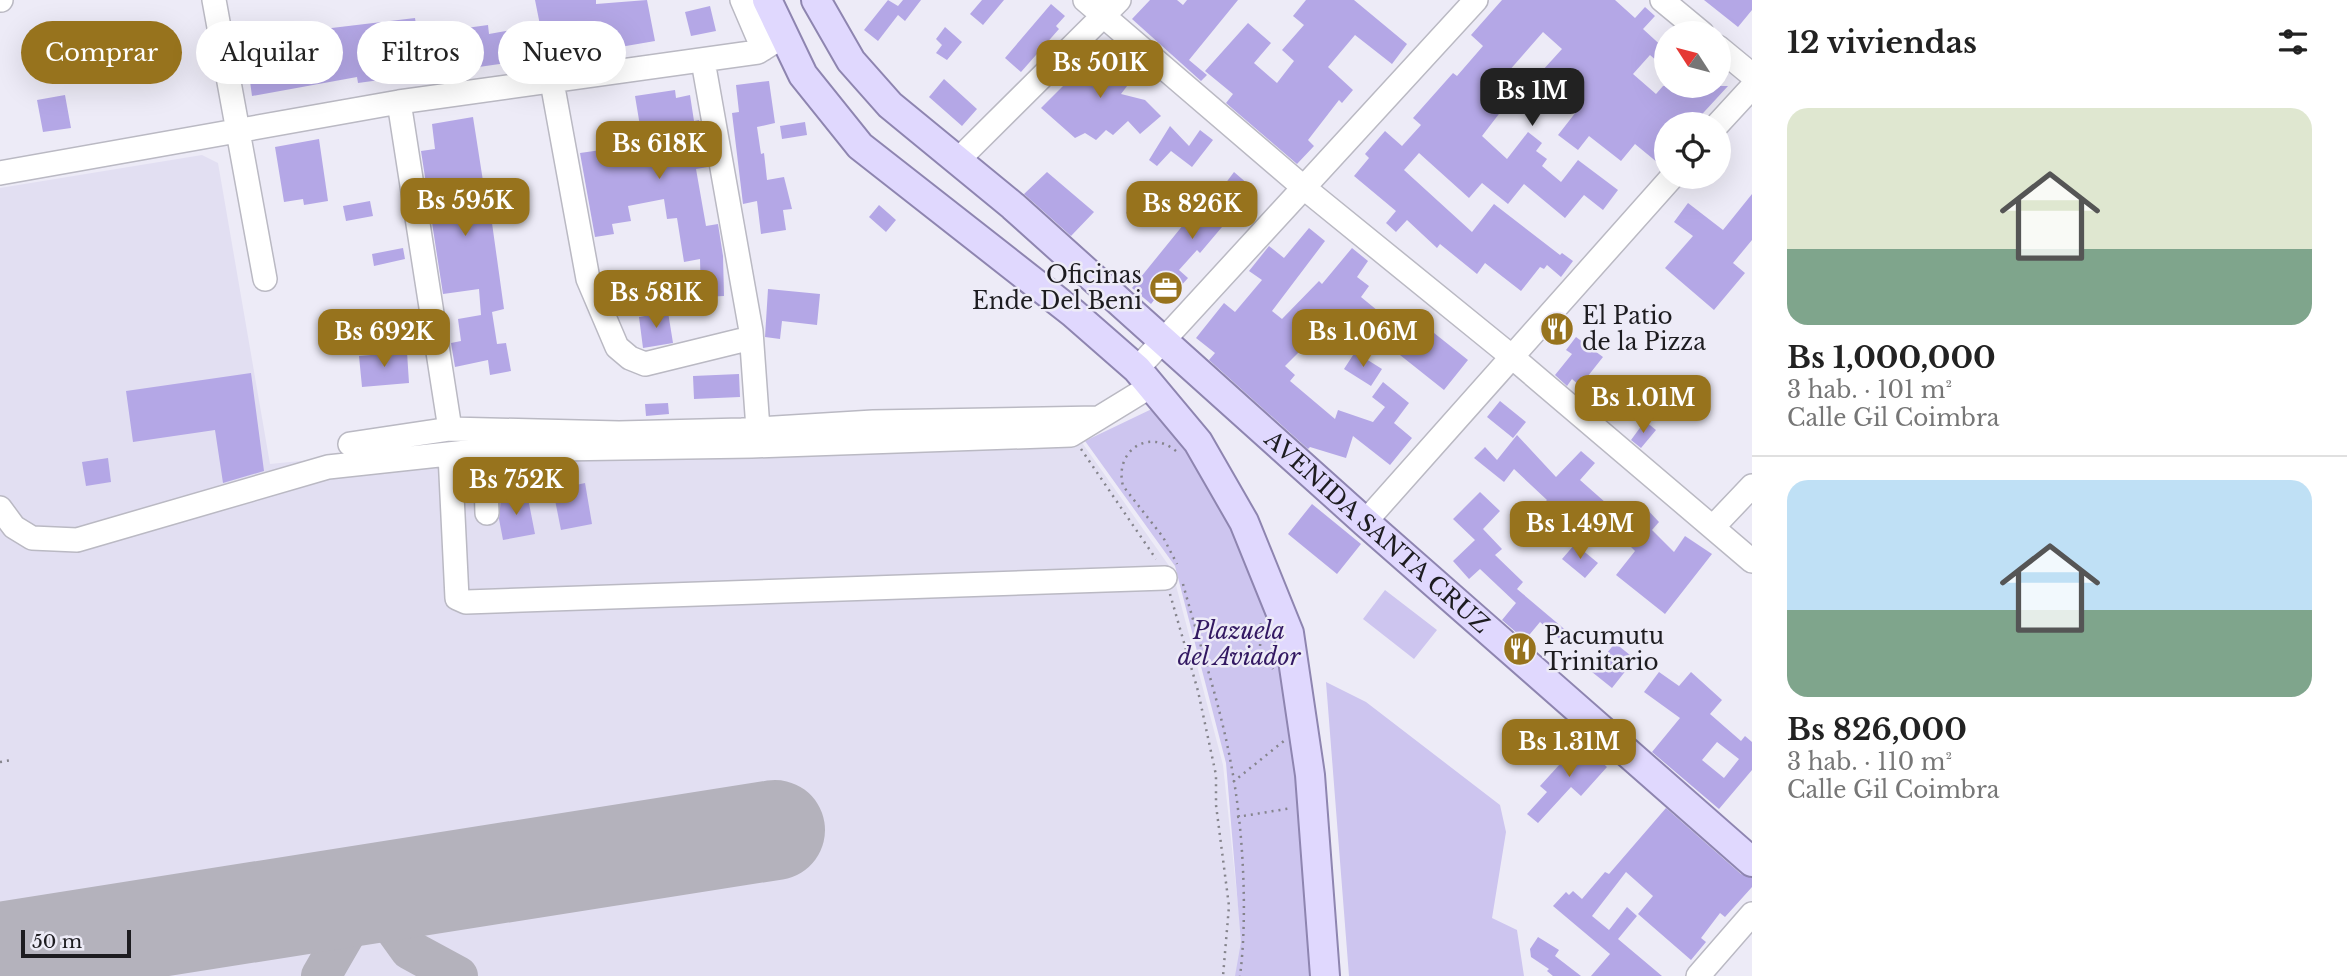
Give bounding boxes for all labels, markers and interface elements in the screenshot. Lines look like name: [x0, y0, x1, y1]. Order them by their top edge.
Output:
chip: Comprar: [21, 21, 182, 84]
chip: Alquilar: [196, 21, 343, 84]
chip: Filtros: [357, 21, 484, 84]
chip: Nuevo: [498, 21, 626, 84]
north arrow: [1654, 21, 1731, 98]
map controls: [1654, 21, 1731, 189]
icon: filters: [2274, 23, 2312, 61]
text: 12 viviendas: [1787, 24, 1977, 61]
pin: Bs 501K: [1035, 41, 1165, 100]
text: Bs 501K: [1052, 49, 1148, 77]
pin: Bs 1M: [1483, 68, 1581, 128]
text: Bs 1M: [1496, 77, 1568, 105]
button: locate: [1654, 112, 1731, 189]
pin: Bs 618K: [594, 122, 724, 181]
text: Bs 618K: [612, 130, 706, 158]
icon: home: [1987, 153, 2113, 279]
pin: Bs 595K: [400, 178, 530, 238]
pin: Bs 826K: [1127, 182, 1257, 241]
text: Bs 595K: [417, 187, 513, 215]
text: Bs 826K: [1142, 190, 1242, 218]
place label: Oficinas Ende Del Beni: [972, 261, 1142, 315]
office icon: Oficinas Ende Del Beni: [1147, 269, 1185, 307]
pin: Bs 581K: [591, 270, 721, 330]
text: Bs 581K: [610, 279, 702, 307]
place label: El Patio de la Pizza: [1582, 302, 1706, 356]
pin: Bs 692K: [319, 310, 449, 369]
pin: Bs 1.06M: [1291, 310, 1435, 369]
restaurant icon: El Patio de la Pizza: [1538, 310, 1576, 348]
text: Bs 692K: [334, 318, 434, 346]
text: Bs 1.06M: [1308, 318, 1418, 346]
text: Bs 1,000,000: [1787, 339, 1996, 376]
pin: Bs 1.01M: [1571, 376, 1715, 435]
text: 3 hab. · 101 m²: [1787, 376, 1952, 404]
text: Bs 1.01M: [1591, 384, 1695, 412]
text: Calle Gil Coimbra: [1787, 404, 2000, 432]
street label: AVENIDA SANTA CRUZ: [1258, 424, 1495, 639]
pin: Bs 752K: [451, 458, 581, 517]
text: Bs 752K: [469, 466, 563, 494]
pin: Bs 1.49M: [1508, 502, 1652, 561]
text: Bs 1.49M: [1526, 510, 1634, 538]
icon: home: [1987, 525, 2113, 651]
park label: Plazuela del Aviador: [1178, 617, 1302, 671]
place label: Pacumutu Trinitario: [1544, 622, 1664, 676]
restaurant icon: Pacumutu Trinitario: [1501, 630, 1539, 668]
text: Bs 826,000: [1787, 711, 1967, 748]
pin: Bs 1.31M: [1497, 720, 1641, 779]
text: Bs 1.31M: [1518, 728, 1620, 756]
text: 3 hab. · 110 m²: [1787, 748, 1952, 776]
text: Calle Gil Coimbra: [1787, 776, 2000, 804]
scale bar: [21, 927, 131, 959]
text: 50 m: [32, 930, 82, 953]

